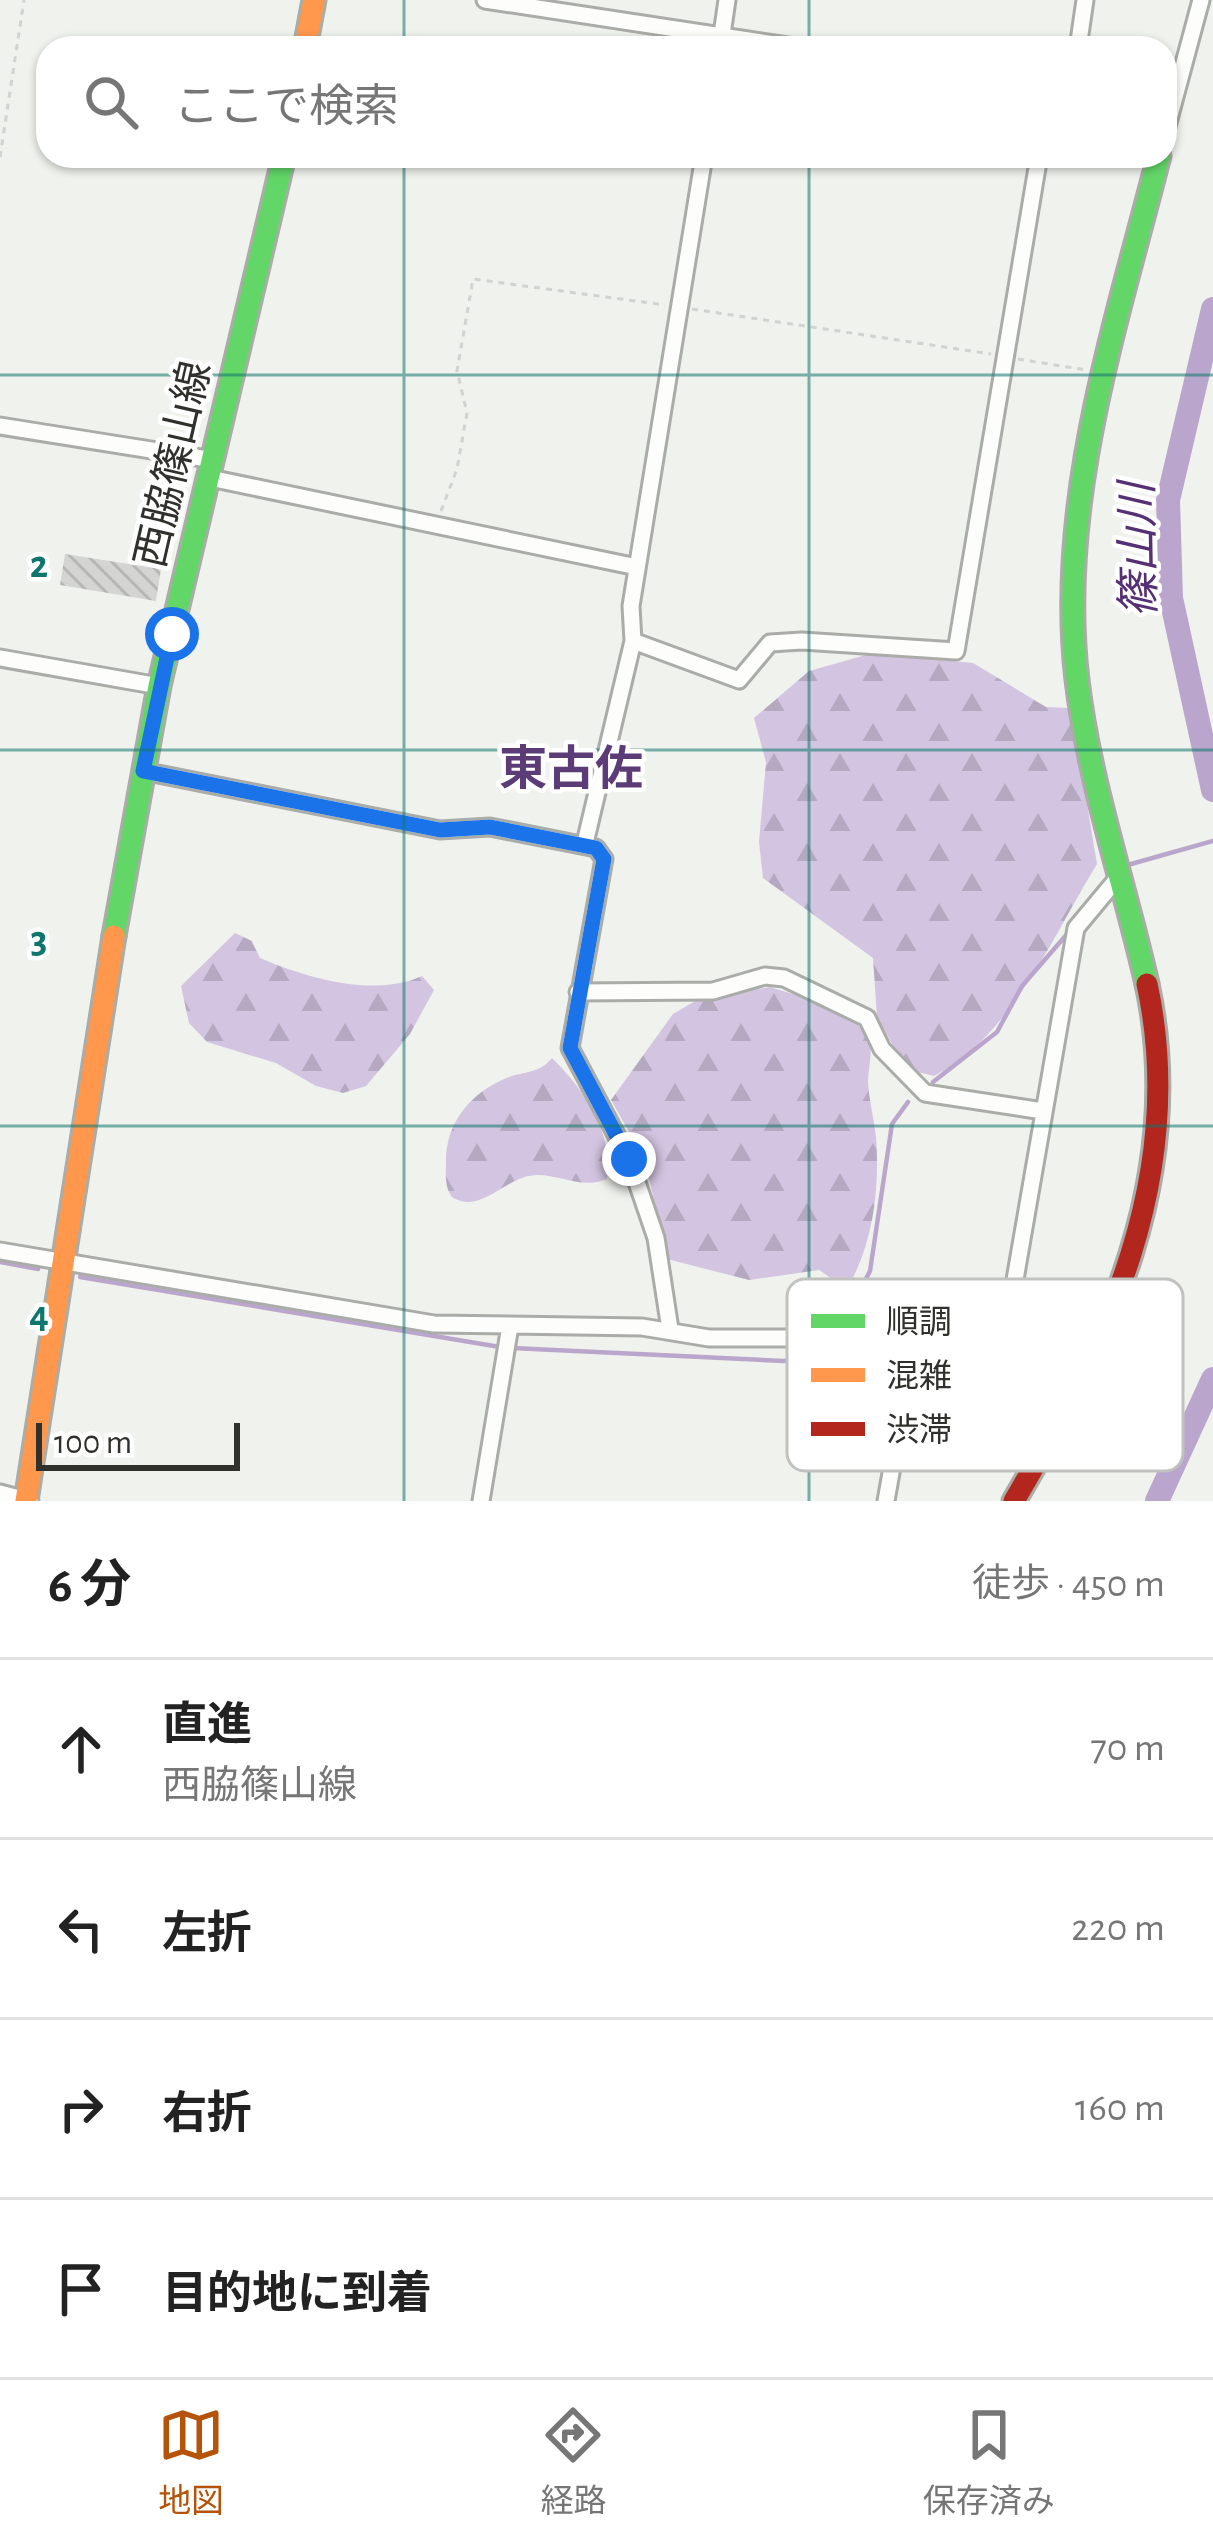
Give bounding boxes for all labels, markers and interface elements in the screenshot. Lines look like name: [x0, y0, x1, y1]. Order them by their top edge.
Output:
search box: [36, 36, 1177, 168]
icon: search: [78, 69, 144, 135]
text: ここで検索: [174, 85, 399, 130]
street label: 西脇篠山線: [128, 357, 218, 571]
water label: 篠山川: [1114, 478, 1163, 618]
text: 2: [30, 546, 48, 585]
route start: [145, 607, 199, 661]
district label: 東古佐: [499, 744, 643, 795]
text: 3: [31, 921, 47, 960]
route end: [602, 1132, 656, 1186]
legend: [787, 1279, 1183, 1471]
text: 4: [29, 1296, 49, 1335]
text: 順調: [886, 1306, 952, 1340]
text: 混雑: [886, 1359, 952, 1394]
text: 渋滞: [886, 1413, 952, 1448]
scale bar: [36, 1417, 240, 1470]
text: 100 m: [54, 1427, 132, 1460]
text: 6 分: [48, 1560, 131, 1611]
text: 徒歩 · 450 m: [972, 1565, 1165, 1604]
text: 直進: [162, 1703, 252, 1748]
icon: ahead: [48, 1716, 114, 1782]
text: 70 m: [1091, 1729, 1165, 1768]
text: 西脇篠山線: [162, 1767, 357, 1806]
icon: left: [48, 1896, 114, 1962]
text: 220 m: [1071, 1909, 1165, 1948]
text: 左折: [162, 1912, 252, 1957]
icon: right: [48, 2076, 114, 2142]
text: 160 m: [1075, 2089, 1165, 2128]
text: 右折: [162, 2092, 252, 2137]
icon: arrive: [48, 2256, 114, 2322]
text: 目的地に到着: [162, 2272, 432, 2317]
tab: 地図: [158, 2402, 224, 2523]
tab: 経路: [540, 2402, 606, 2523]
tab: 保存済み: [923, 2402, 1055, 2523]

